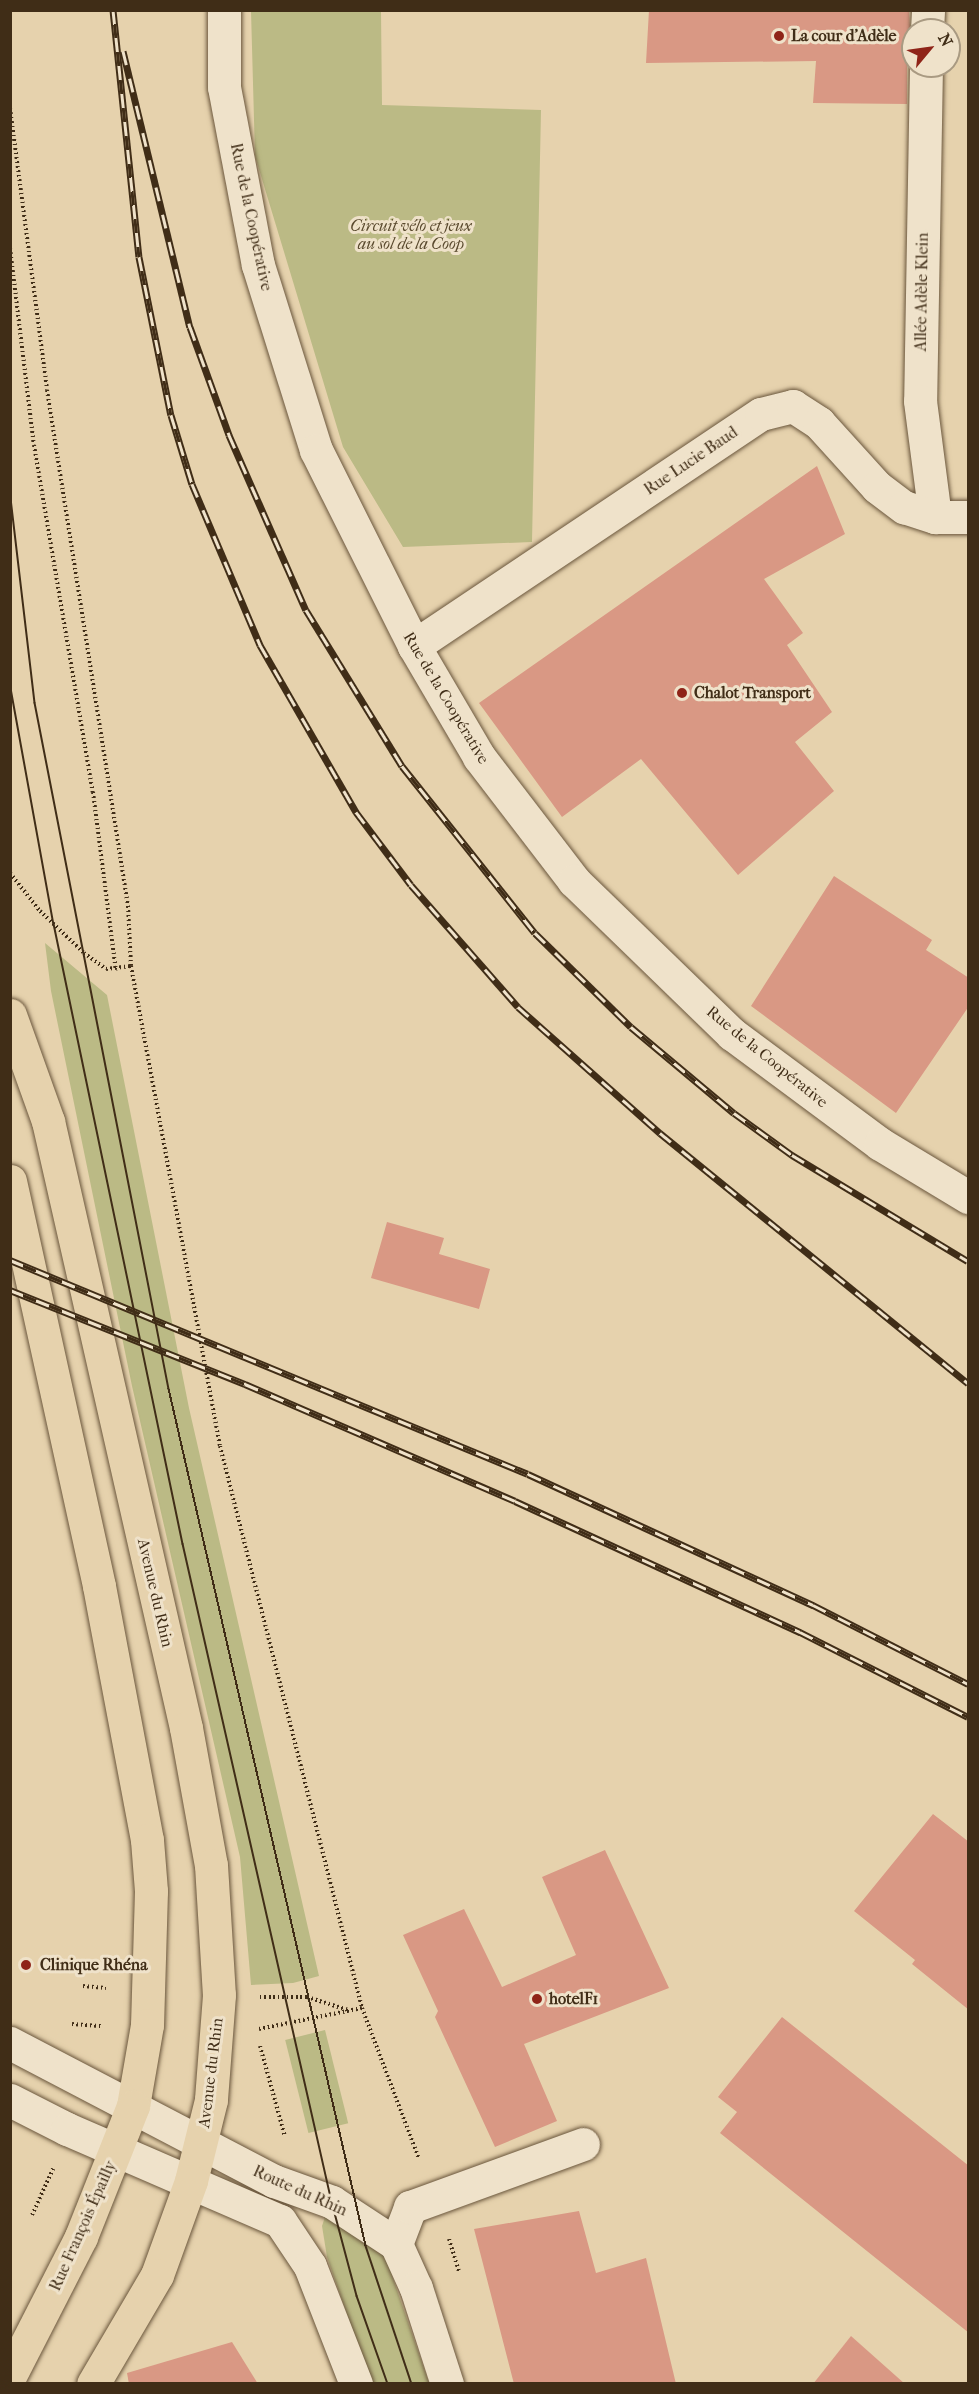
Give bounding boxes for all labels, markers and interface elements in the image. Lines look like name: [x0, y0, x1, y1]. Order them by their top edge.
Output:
north arrow: [901, 18, 961, 78]
place label: La cour d'Adèle: [791, 26, 896, 46]
marker: La cour d'Adèle: [772, 29, 786, 43]
text: N: [934, 30, 957, 50]
street label: Rue de la Coopérative: [226, 141, 276, 293]
park label: Circuit vélo et jeux au sol de la Coop: [350, 216, 472, 254]
street label: Allée Adèle Klein: [911, 232, 933, 352]
street label: Rue Lucie Baud: [641, 423, 741, 499]
street label: Rue de la Coopérative: [399, 629, 493, 767]
place label: Chalot Transport: [694, 683, 811, 703]
marker: Chalot Transport: [675, 686, 689, 700]
street label: Rue de la Coopérative: [702, 1002, 832, 1112]
street label: Avenue du Rhin: [133, 1537, 177, 1649]
place label: Clinique Rhéna: [40, 1955, 148, 1975]
marker: Clinique Rhéna: [17, 1956, 35, 1974]
place label: hotelF1: [549, 1989, 598, 2009]
marker: hotelF1: [530, 1992, 544, 2006]
street label: Avenue du Rhin: [195, 2017, 227, 2129]
street label: Rue François Épailly: [46, 2158, 120, 2294]
street label: Route du Rhin: [250, 2162, 350, 2220]

